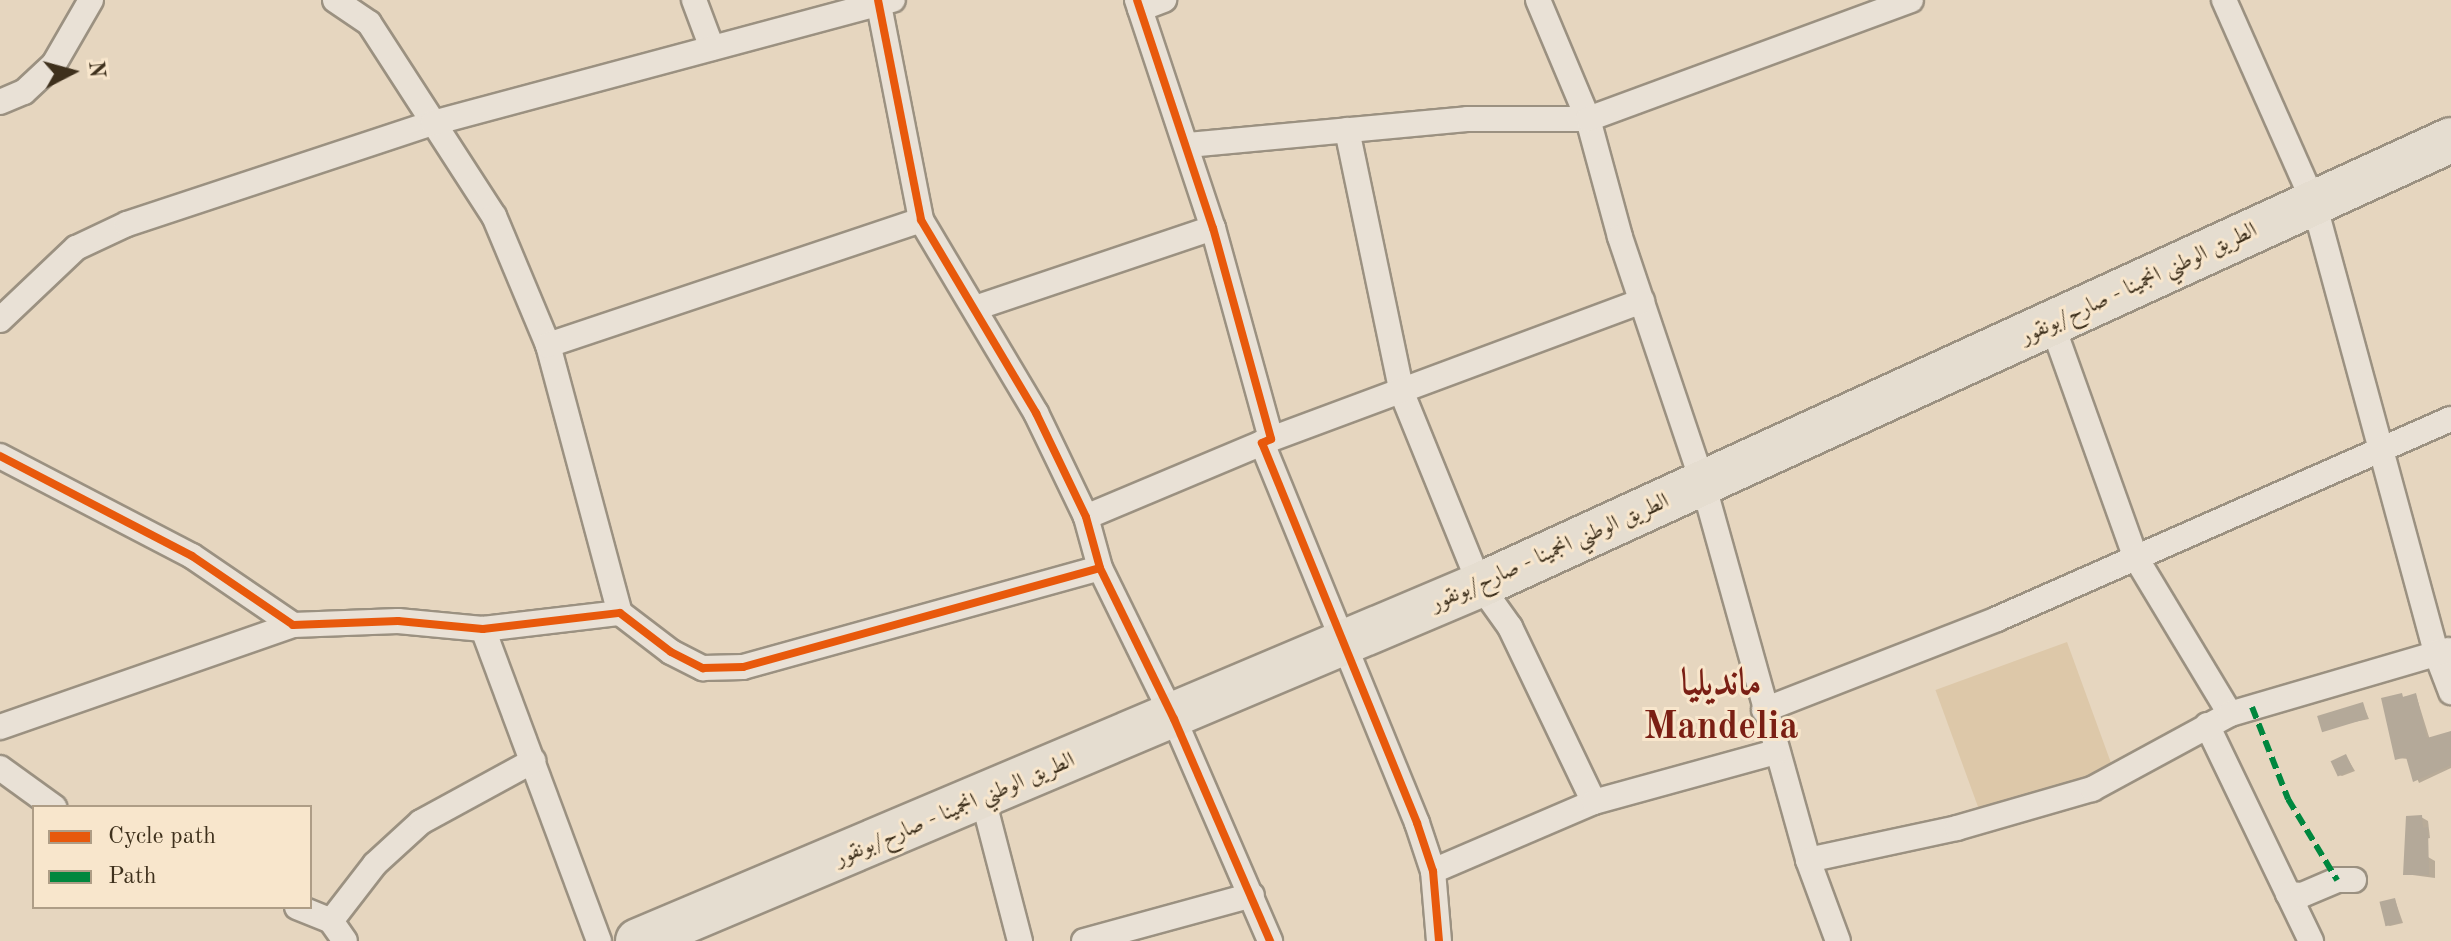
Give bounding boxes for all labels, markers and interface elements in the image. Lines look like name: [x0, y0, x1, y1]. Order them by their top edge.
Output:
north arrow: [32, 32, 112, 112]
text: N: [84, 60, 108, 79]
street label: الطريق الوطني انجمينا - صارح/بونقور: [2017, 218, 2261, 350]
street label: الطريق الوطني انجمينا - صارح/بونقور: [1427, 488, 1673, 618]
district label: مانديليا Mandelia: [1644, 662, 1798, 752]
street label: الطريق الوطني انجمينا - صارح/بونقور: [831, 747, 1079, 873]
legend: [32, 805, 312, 909]
text: Cycle path: [108, 825, 216, 849]
text: Path: [108, 865, 157, 889]

